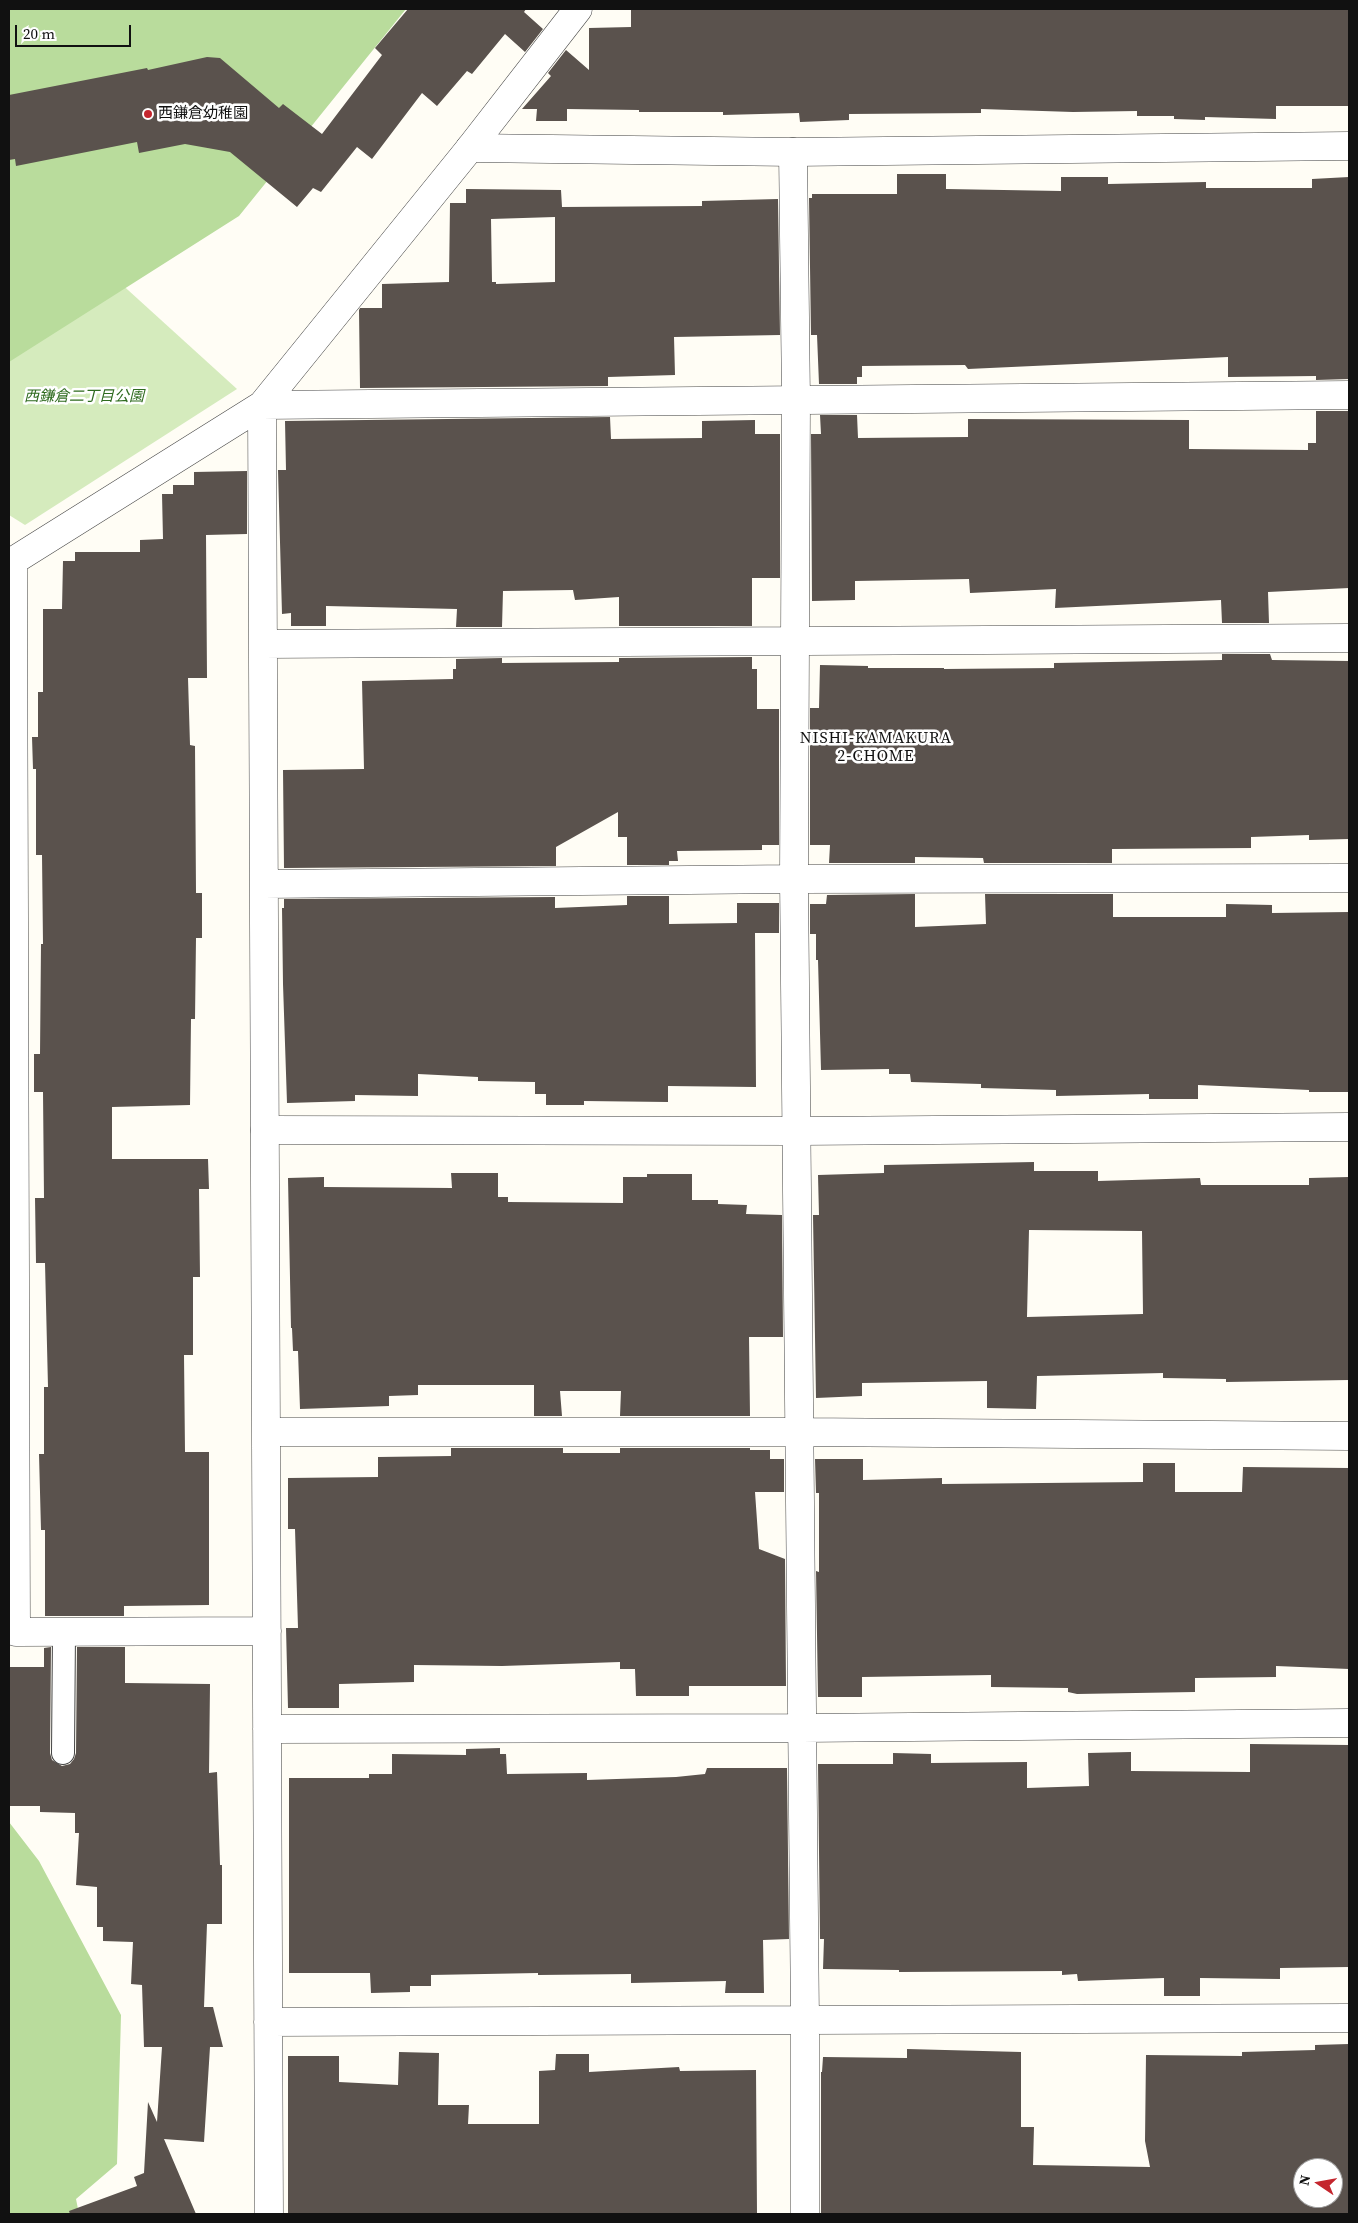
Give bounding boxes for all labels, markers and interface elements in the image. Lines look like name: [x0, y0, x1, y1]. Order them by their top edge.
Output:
scale bar: [18, 15, 134, 47]
text: 20 m: [23, 23, 55, 44]
place label: 西鎌倉幼稚園: [158, 105, 248, 123]
marker: 西鎌倉幼稚園: [142, 108, 154, 120]
park label: 西鎌倉二丁目公園: [24, 388, 144, 406]
district label: NISHI-KAMAKURA 2-CHOME: [798, 729, 954, 767]
north arrow: [1293, 2158, 1343, 2208]
text: N: [1293, 2173, 1315, 2187]

